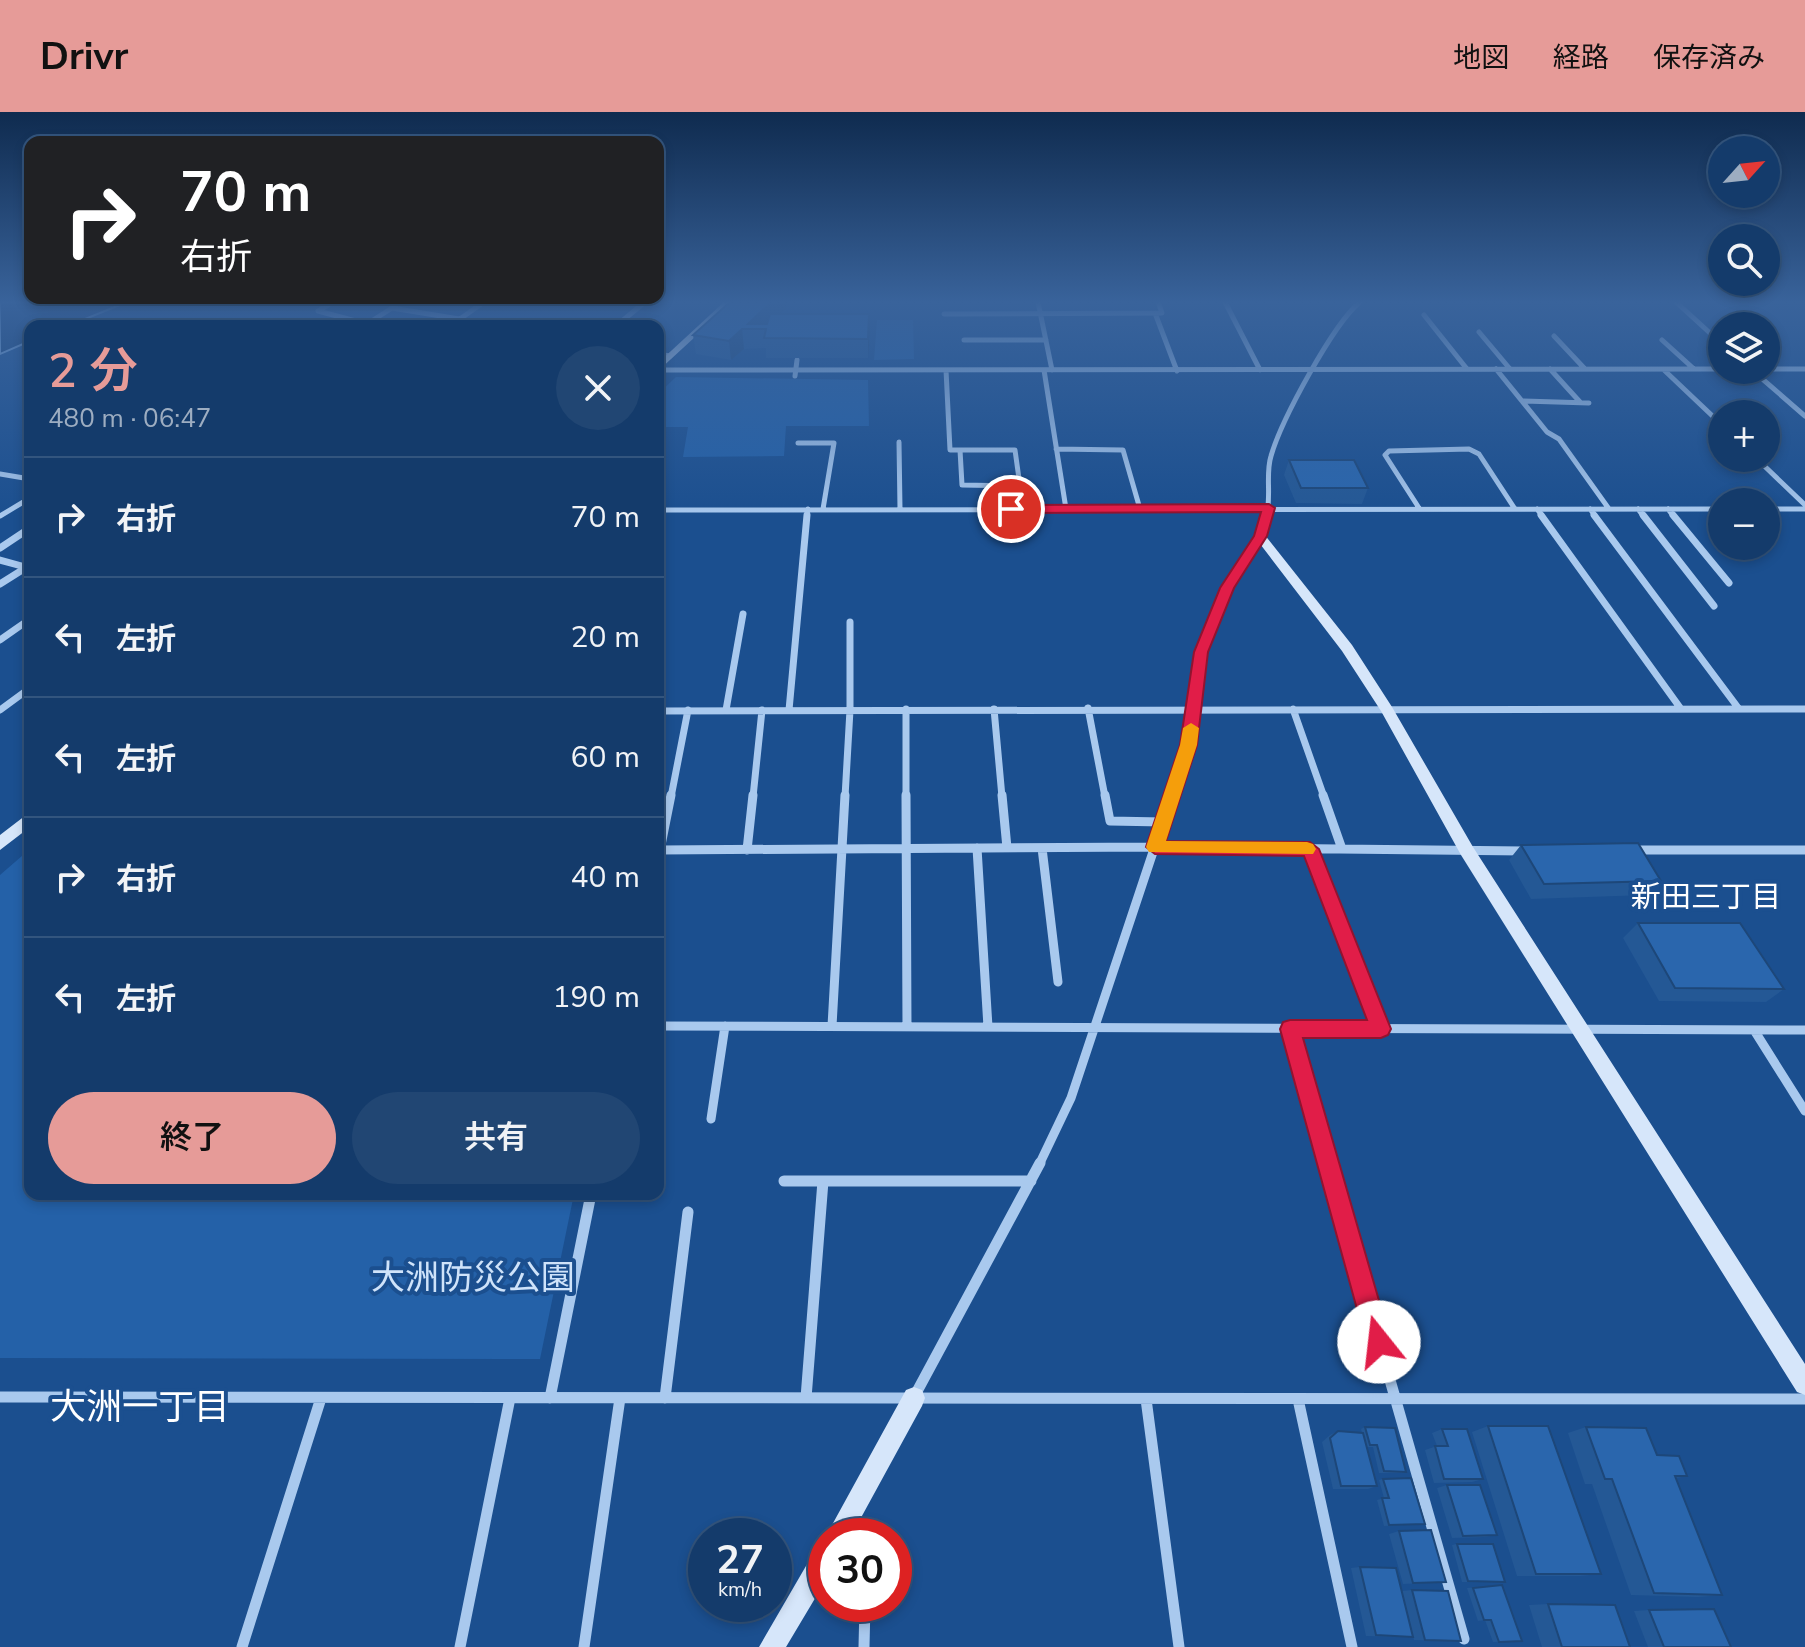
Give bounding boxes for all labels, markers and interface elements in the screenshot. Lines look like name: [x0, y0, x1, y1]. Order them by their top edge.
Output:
text: Drivr: [40, 31, 128, 82]
text: 地図: [1453, 39, 1509, 77]
text: 経路: [1553, 39, 1609, 77]
text: 保存済み: [1653, 39, 1765, 77]
north arrow: [1708, 136, 1780, 208]
map controls: [1708, 136, 1780, 560]
text: 70 m: [180, 154, 311, 231]
icon: right: [48, 168, 152, 272]
button: search: [1708, 224, 1780, 296]
text: 右折: [180, 233, 252, 282]
button: layers: [1708, 312, 1780, 384]
text: 2 分: [48, 338, 137, 404]
button: close: [556, 346, 640, 430]
button: +: [1708, 400, 1780, 472]
text: 480 m · 06:47: [48, 401, 211, 436]
pin: [977, 475, 1045, 543]
icon: arrive: [989, 487, 1033, 531]
button: −: [1708, 488, 1780, 560]
icon: right: [48, 495, 92, 539]
text: 70 m: [571, 497, 640, 538]
text: 右折: [116, 499, 176, 540]
icon: left: [48, 615, 92, 659]
text: 20 m: [571, 617, 640, 658]
text: 左折: [116, 619, 176, 660]
icon: left: [48, 735, 92, 779]
text: 60 m: [571, 737, 640, 778]
text: 左折: [116, 739, 176, 780]
icon: right: [48, 855, 92, 899]
text: 40 m: [571, 857, 640, 898]
text: 右折: [116, 859, 176, 900]
district label: 新田三丁目: [1631, 877, 1781, 918]
icon: left: [48, 975, 92, 1019]
text: 190 m: [553, 977, 640, 1018]
text: 左折: [116, 979, 176, 1020]
button: 終了: [48, 1092, 336, 1184]
button: 共有: [352, 1092, 640, 1184]
park label: 大洲防災公園: [371, 1255, 575, 1301]
position arrow: [1337, 1300, 1421, 1384]
district label: 大洲一丁目: [50, 1383, 230, 1432]
speed limit sign: 30: [808, 1518, 912, 1622]
text: 27: [716, 1533, 764, 1587]
text: km/h: [718, 1576, 762, 1603]

